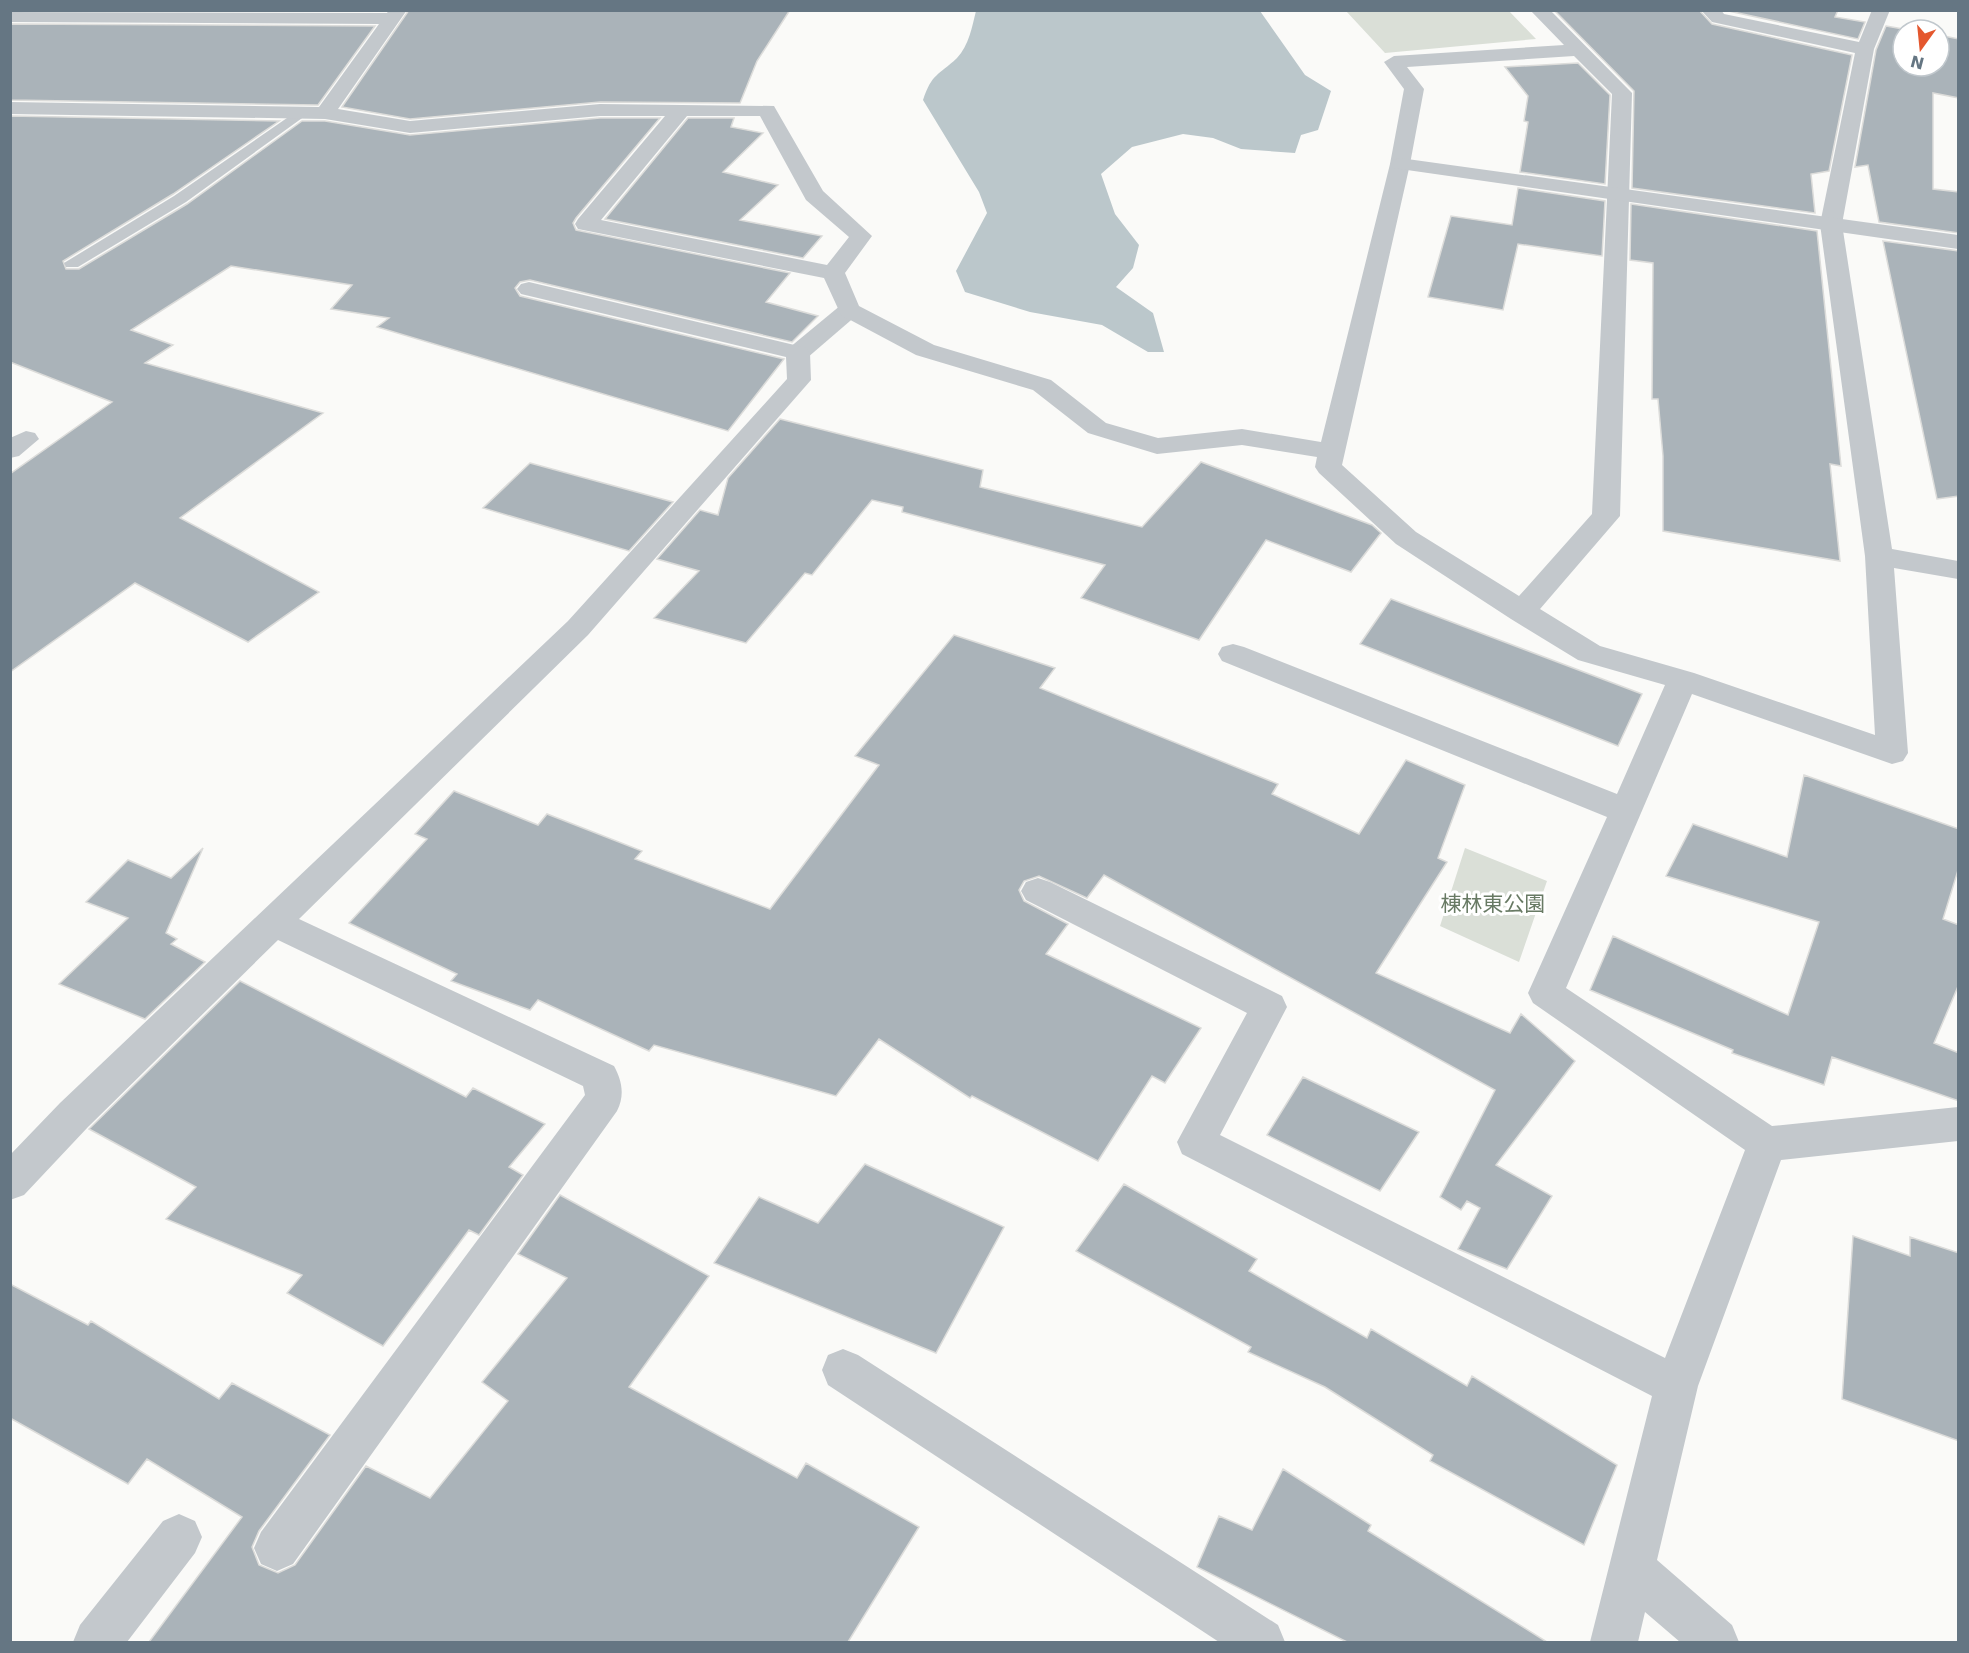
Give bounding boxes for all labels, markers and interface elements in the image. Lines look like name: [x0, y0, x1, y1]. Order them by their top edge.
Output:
north arrow: [1891, 18, 1951, 78]
text: N: [1908, 51, 1926, 73]
park label: 棟林東公園: [1441, 892, 1546, 916]

